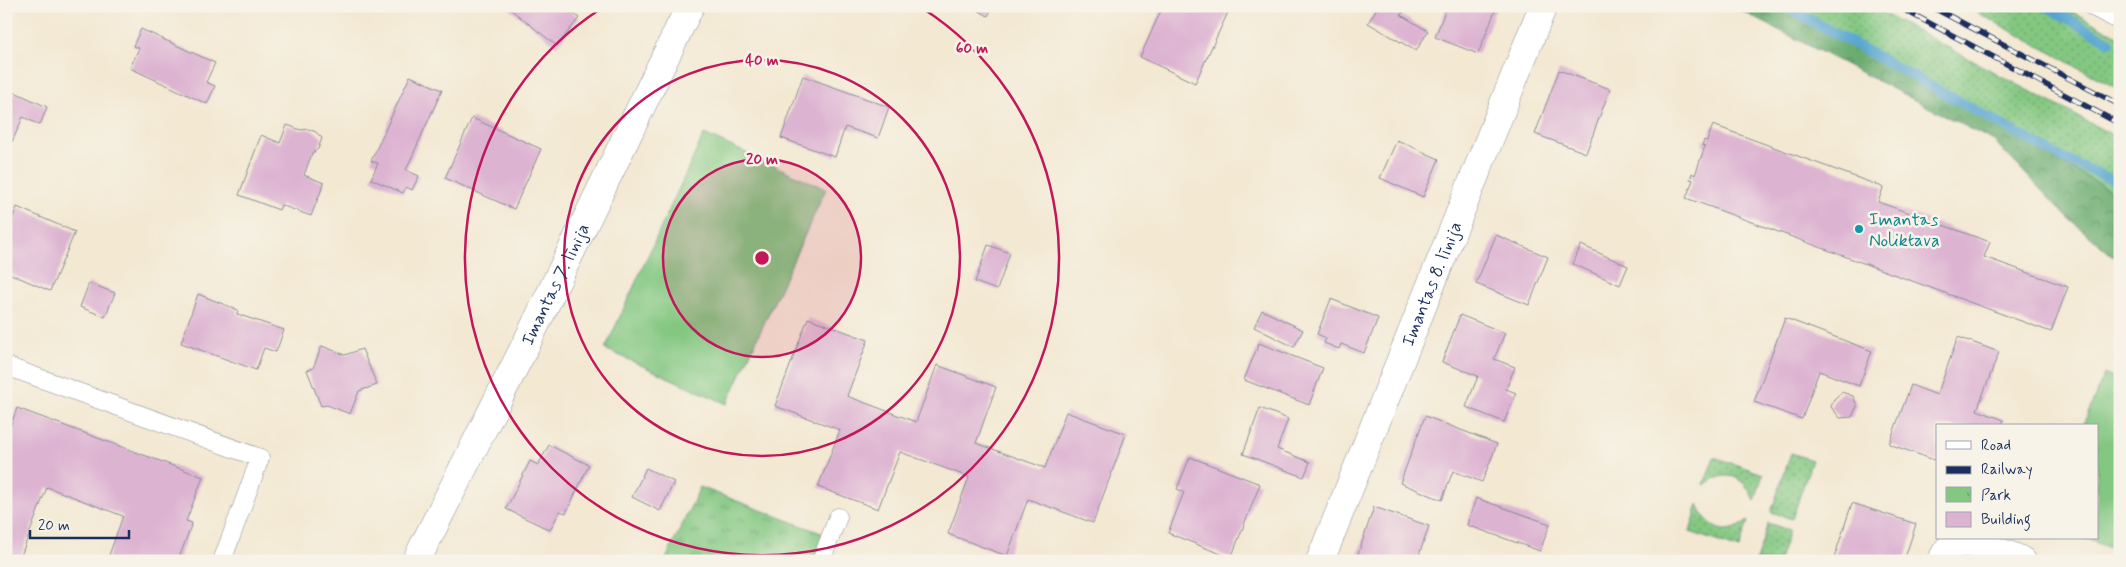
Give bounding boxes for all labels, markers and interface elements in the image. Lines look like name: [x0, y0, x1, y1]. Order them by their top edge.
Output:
text: 60 m: [956, 39, 988, 59]
text: 40 m: [745, 51, 779, 71]
text: 20 m: [746, 150, 778, 170]
place label: Imantas Noliktava: [1869, 208, 1940, 253]
street label: Imantas 8. līnija: [1397, 218, 1468, 350]
street label: Imantas 7. līnija: [516, 219, 596, 350]
marker: Imantas Noliktava: [1853, 223, 1865, 235]
centre of rings: [753, 249, 771, 267]
legend: [1936, 424, 2098, 540]
text: Road: [1981, 436, 2011, 456]
text: Railway: [1981, 460, 2033, 480]
text: Park: [1981, 486, 2011, 506]
scale bar: [30, 507, 129, 539]
text: Building: [1981, 510, 2031, 531]
text: 20 m: [38, 516, 70, 536]

